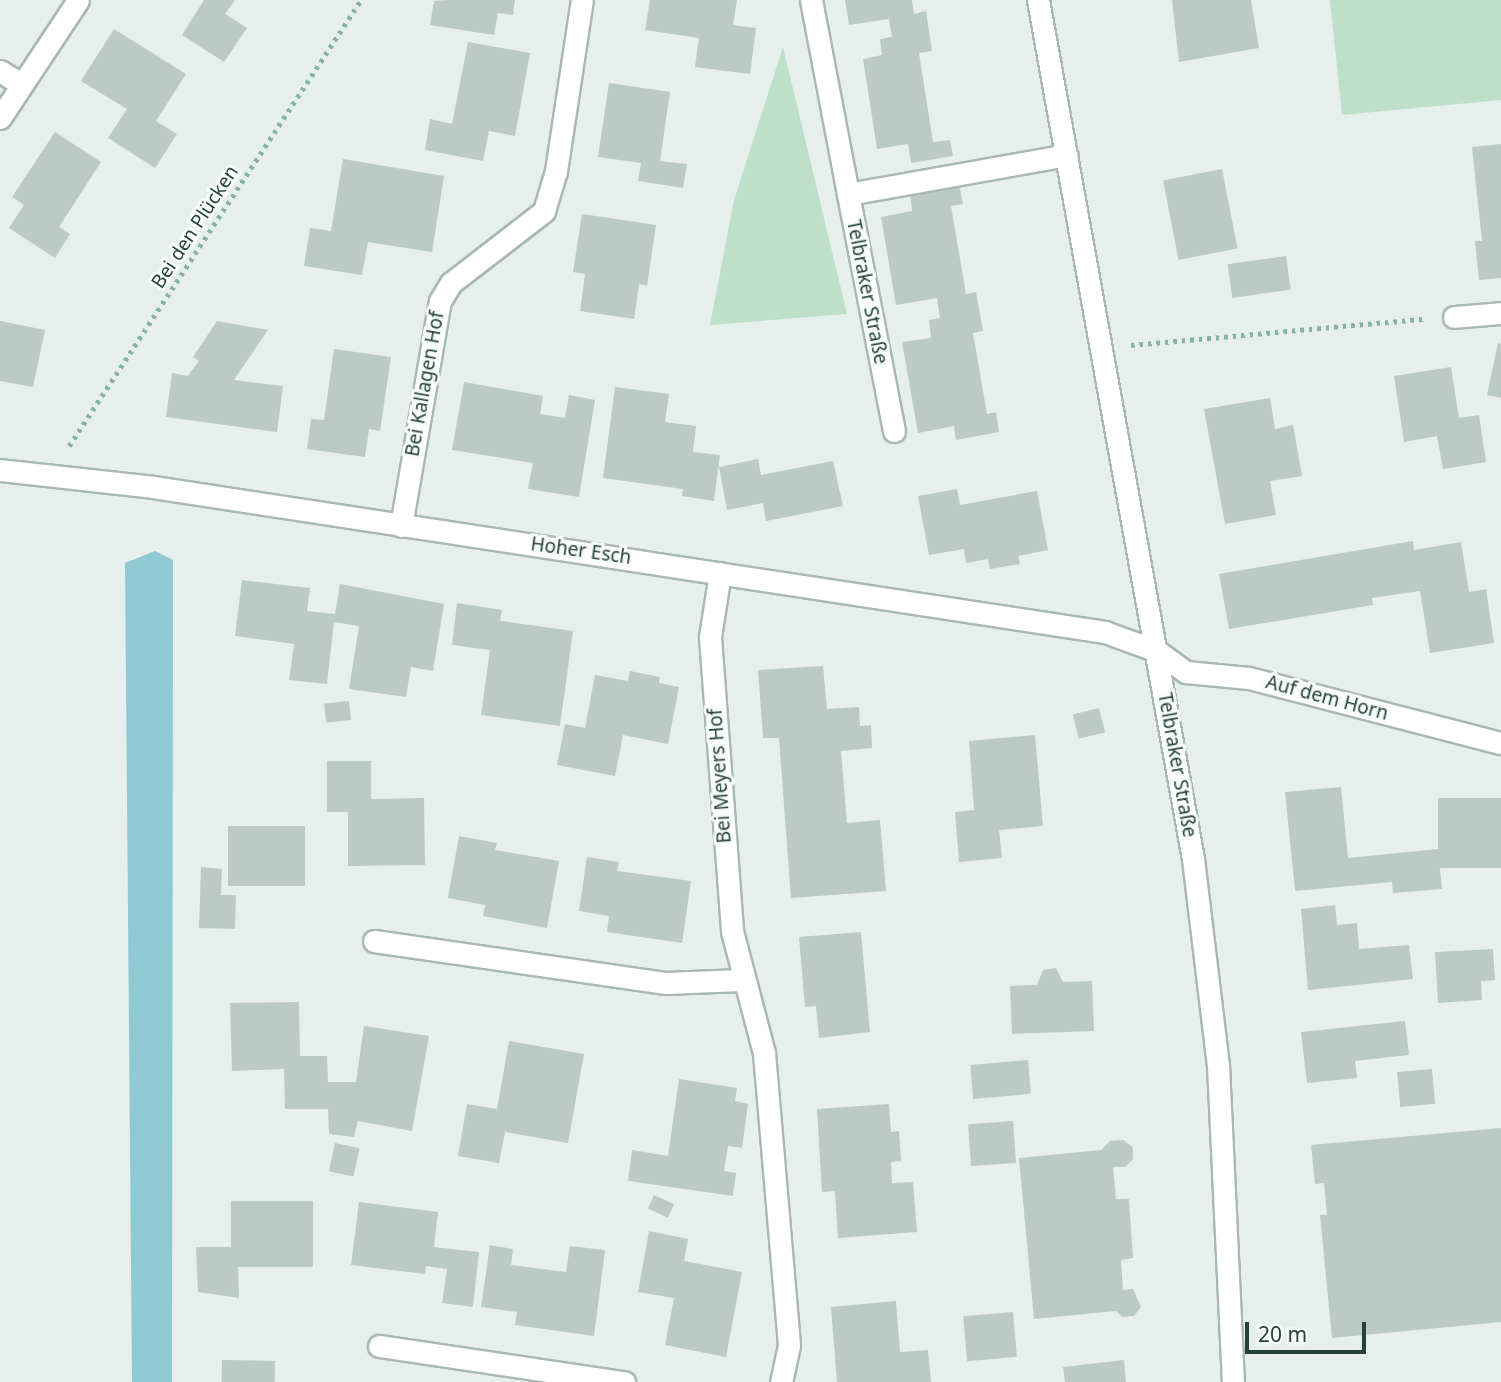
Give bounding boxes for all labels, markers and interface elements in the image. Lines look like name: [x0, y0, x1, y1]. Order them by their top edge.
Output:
street label: Bei den Plücken: [147, 161, 243, 293]
street label: Telbraker Straße: [842, 218, 892, 366]
street label: Bei Kallagen Hof: [401, 310, 449, 458]
street label: Hoher Esch: [529, 533, 633, 569]
street label: Auf dem Horn: [1263, 671, 1391, 725]
street label: Telbraker Straße: [1153, 691, 1201, 839]
street label: Bei Meyers Hof: [704, 708, 736, 844]
scale bar: [1249, 1308, 1370, 1352]
text: 20 m: [1258, 1320, 1307, 1348]

